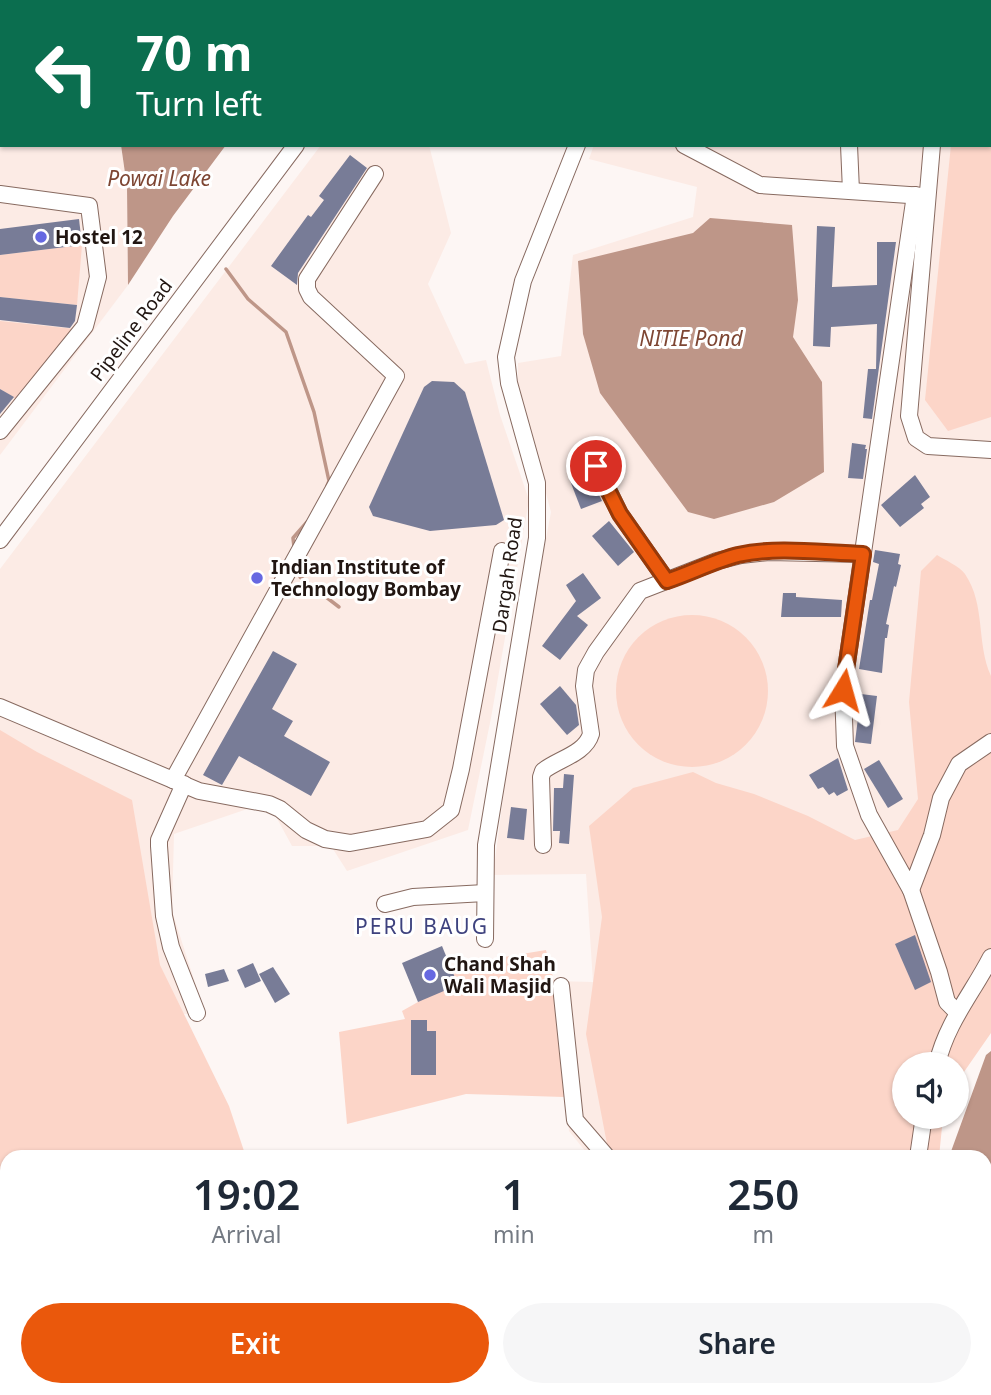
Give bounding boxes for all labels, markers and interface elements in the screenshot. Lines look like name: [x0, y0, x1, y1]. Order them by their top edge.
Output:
text: 70 m: [136, 19, 253, 85]
icon: left: [21, 28, 112, 119]
text: Turn left: [136, 82, 262, 125]
water label: Powai Lake: [107, 164, 211, 192]
place label: Hostel 12: [55, 224, 143, 250]
marker: Hostel 12: [33, 229, 49, 245]
street label: Pipeline Road: [84, 274, 178, 386]
water label: NITIE Pond: [639, 324, 743, 352]
pin: [566, 436, 626, 496]
icon: arrive: [577, 447, 615, 485]
street label: Dargah Road: [486, 515, 528, 635]
place label: Indian Institute of Technology Bombay: [271, 554, 461, 602]
marker: Indian Institute of Technology Bombay: [249, 570, 265, 586]
position arrow: [806, 653, 880, 727]
district label: PERU BAUG: [355, 912, 489, 940]
place label: Chand Shah Wali Masjid: [444, 951, 556, 999]
marker: Chand Shah Wali Masjid: [422, 967, 438, 983]
map controls: [892, 1052, 969, 1129]
button: sound: [892, 1052, 969, 1129]
text: 19:02: [193, 1165, 300, 1222]
text: 1: [502, 1165, 526, 1222]
text: 250: [727, 1165, 799, 1222]
text: Arrival: [211, 1218, 282, 1250]
text: min: [493, 1218, 535, 1250]
text: m: [753, 1218, 774, 1250]
button: Exit: [21, 1303, 489, 1383]
button: Share: [503, 1303, 971, 1383]

